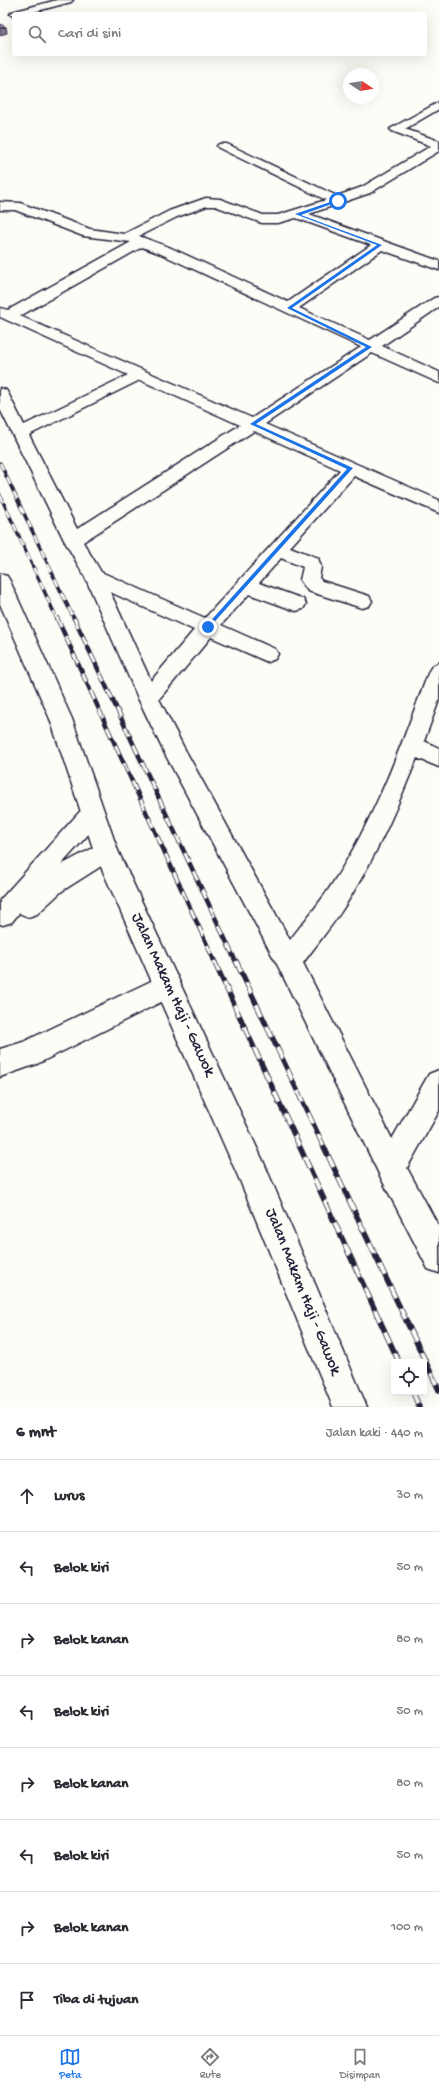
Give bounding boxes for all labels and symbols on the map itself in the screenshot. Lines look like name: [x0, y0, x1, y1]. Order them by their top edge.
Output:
north arrow: [343, 68, 379, 104]
route start: [329, 192, 347, 210]
route end: [199, 618, 217, 636]
street label: Jalan Makam Haji - Gawok: [126, 910, 219, 1081]
street label: Jalan Makam Haji - Gawok: [260, 1206, 345, 1380]

